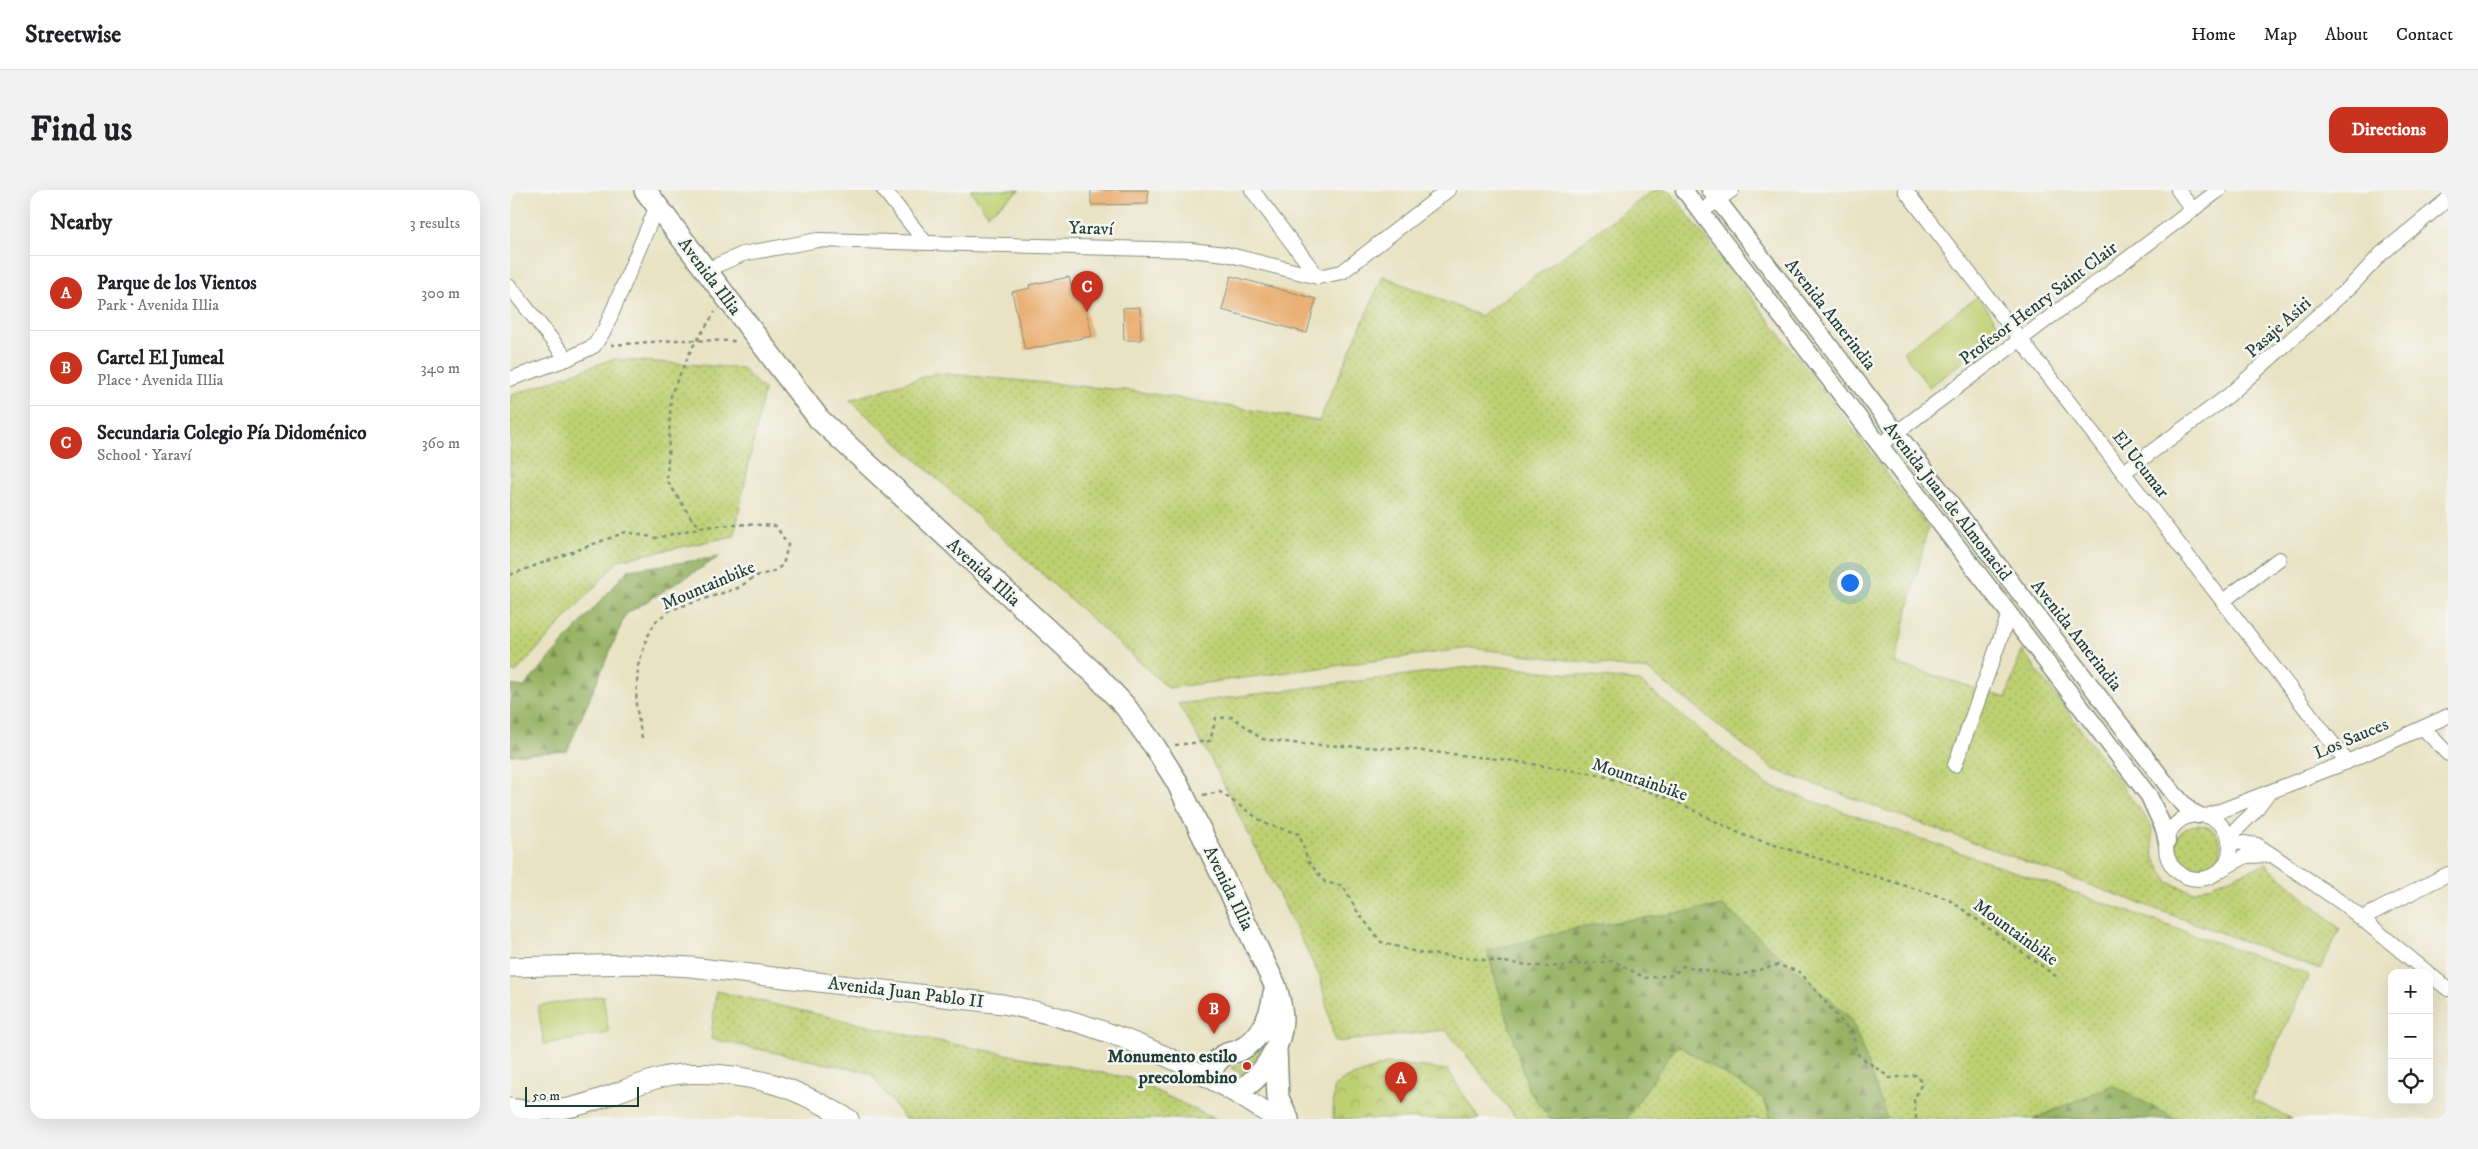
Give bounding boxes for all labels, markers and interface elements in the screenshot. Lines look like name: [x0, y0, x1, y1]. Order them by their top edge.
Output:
text: Streetwise: [25, 20, 121, 50]
text: Home: [2191, 24, 2236, 46]
text: Map: [2264, 24, 2297, 46]
text: About: [2325, 24, 2368, 46]
text: Contact: [2396, 24, 2453, 46]
button: Directions: [2329, 107, 2448, 153]
text: Find us: [30, 108, 132, 152]
text: Nearby: [50, 210, 112, 236]
text: 3 results: [410, 213, 460, 233]
street label: Yaraví: [1068, 217, 1115, 241]
street label: Avenida Illia: [673, 233, 746, 320]
street label: Profesor Henry Saint Clair: [1955, 237, 2122, 370]
street label: Avenida Amerindia: [1780, 255, 1881, 375]
pin: C: [1071, 271, 1103, 312]
text: Parque de los Vientos: [97, 272, 257, 295]
text: A: [61, 283, 71, 303]
text: 300 m: [421, 283, 460, 303]
street label: Pasaje Asiri: [2241, 293, 2316, 363]
text: Park · Avenida Illia: [97, 295, 219, 315]
text: Cartel El Jumeal: [97, 347, 224, 370]
text: B: [61, 358, 71, 378]
text: 340 m: [421, 358, 460, 378]
text: Place · Avenida Illia: [97, 370, 223, 390]
street label: Avenida Juan de Almonacid: [1878, 418, 2016, 585]
text: Secundaria Colegio Pía Didoménico: [97, 422, 367, 445]
street label: El Ucumar: [2107, 426, 2174, 503]
text: C: [61, 433, 71, 453]
text: 360 m: [422, 433, 460, 453]
text: School · Yaraví: [97, 445, 191, 465]
street label: Avenida Illia: [942, 534, 1025, 612]
street label: Mountainbike: [658, 556, 759, 616]
your location: [1837, 570, 1863, 596]
street label: Avenida Amerindia: [2026, 576, 2127, 696]
street label: Los Sauces: [2311, 713, 2392, 764]
street label: Mountainbike: [1589, 753, 1690, 807]
street label: Avenida Illia: [1198, 842, 1258, 935]
street label: Mountainbike: [1969, 895, 2062, 971]
map controls: [2388, 969, 2433, 1104]
button: +: [2388, 969, 2433, 1014]
street label: Avenida Juan Pablo II: [827, 973, 985, 1013]
pin: B: [1198, 993, 1230, 1034]
button: −: [2388, 1014, 2433, 1059]
place label: Monumento estilo precolombino: [1107, 1046, 1237, 1089]
button: locate: [2388, 1059, 2433, 1104]
marker: Monumento estilo precolombino: [1241, 1060, 1253, 1072]
pin: A: [1385, 1062, 1417, 1103]
scale bar: [525, 1084, 639, 1107]
text: 50 m: [532, 1087, 560, 1105]

